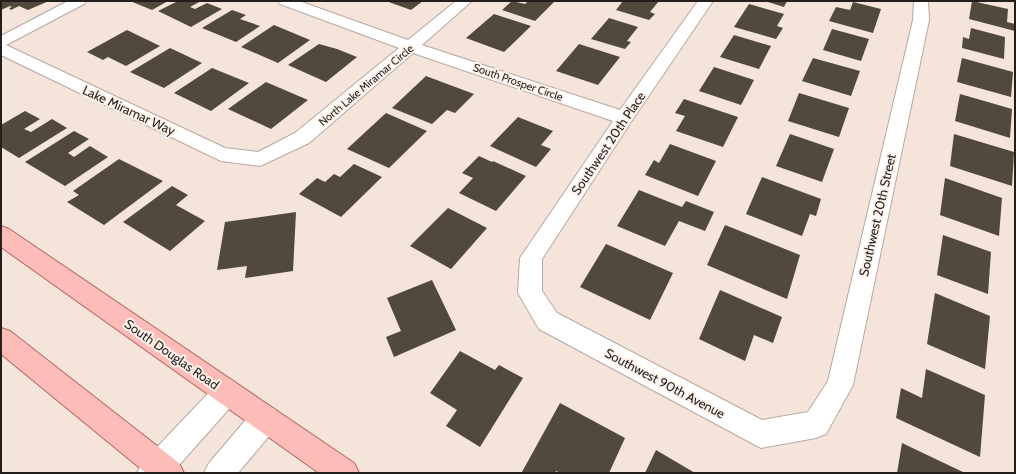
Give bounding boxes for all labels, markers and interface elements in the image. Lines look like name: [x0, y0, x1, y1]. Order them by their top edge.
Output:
street label: North Lake Miramar Circle: [316, 41, 417, 129]
street label: South Prosper Circle: [471, 60, 565, 104]
street label: Lake Miramar Way: [80, 82, 178, 139]
street label: Southwest 20th Place: [568, 88, 649, 198]
street label: Southwest 20th Street: [855, 152, 899, 278]
street label: South Douglas Road: [122, 315, 222, 393]
street label: Southwest 90th Avenue: [602, 345, 728, 422]

